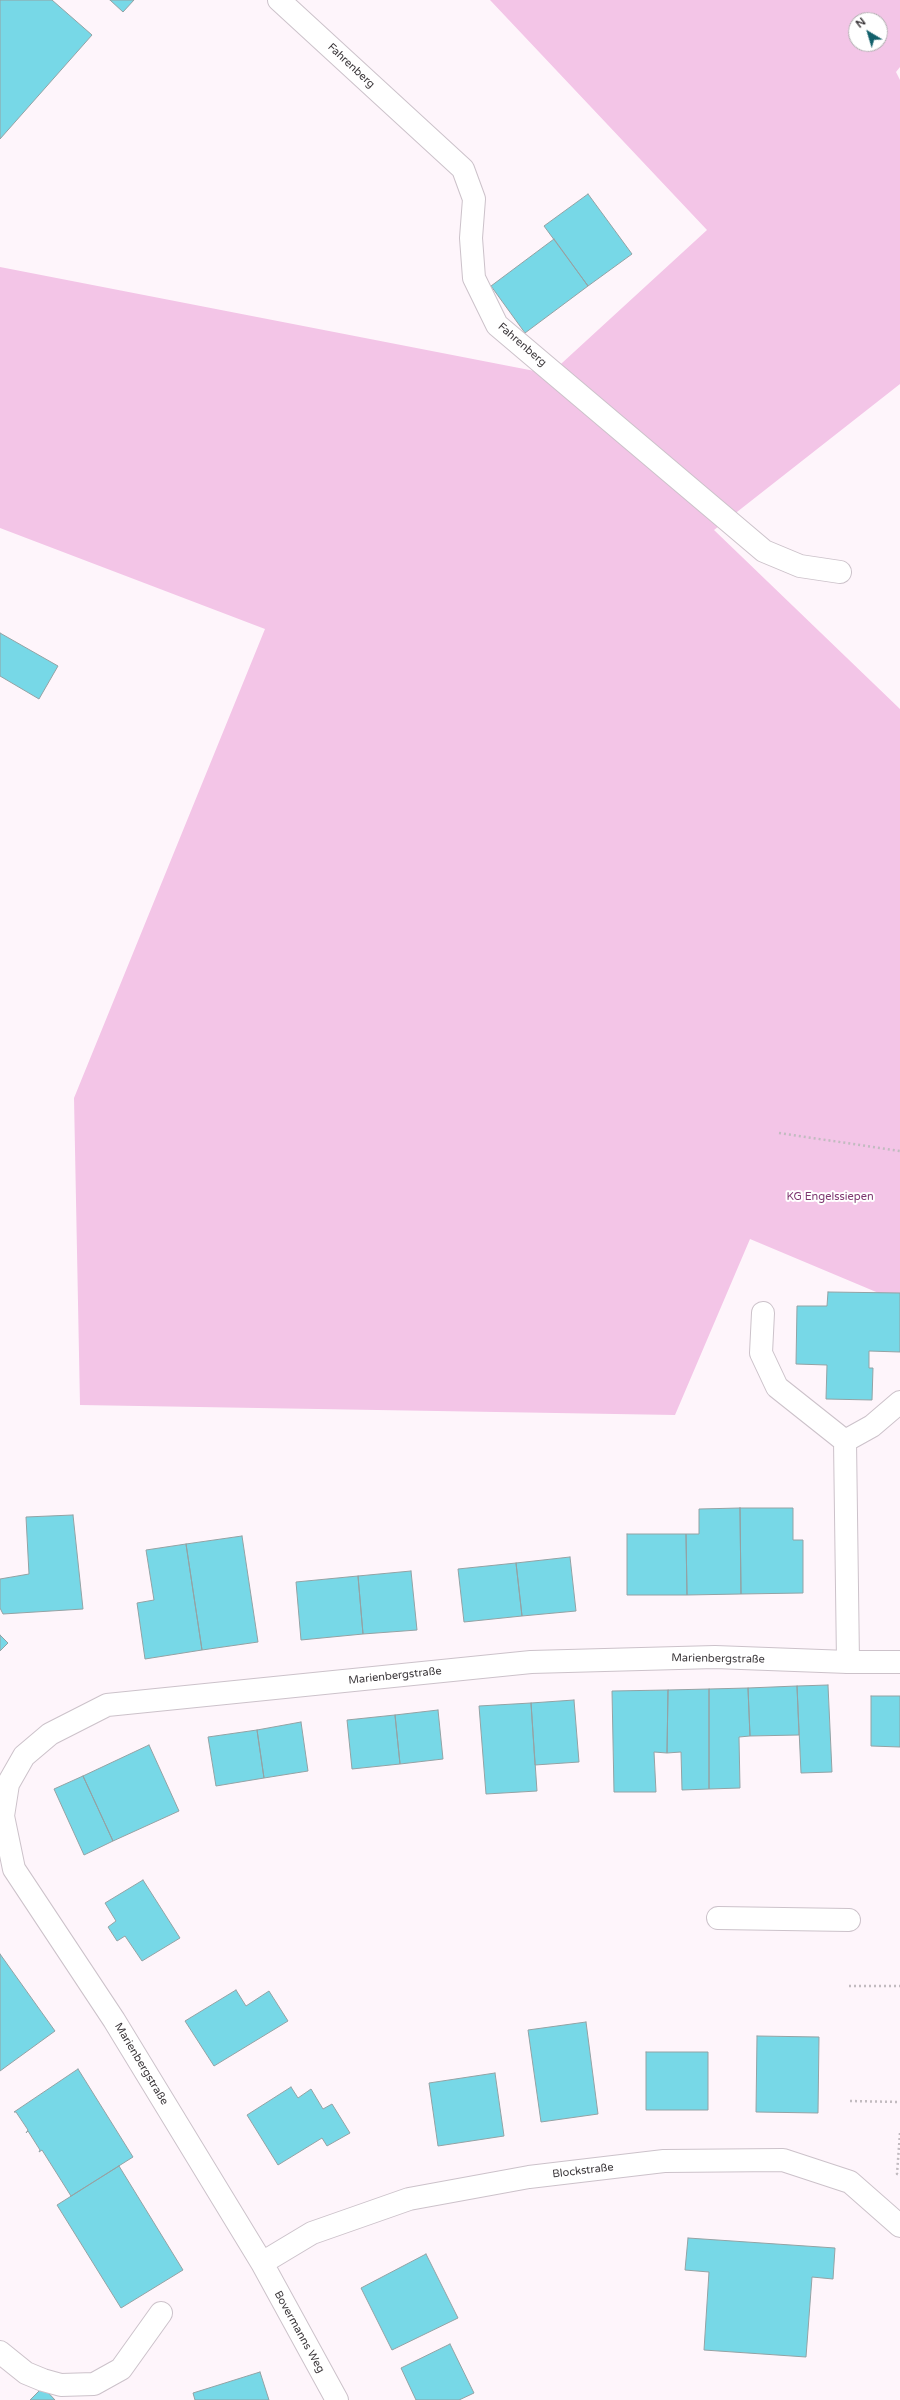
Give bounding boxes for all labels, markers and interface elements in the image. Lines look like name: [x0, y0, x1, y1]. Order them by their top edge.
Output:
north arrow: [848, 12, 888, 52]
text: N: [853, 15, 868, 31]
street label: Fahrenberg: [325, 41, 377, 91]
street label: Fahrenberg: [495, 320, 549, 370]
park label: KG Engelssiepen: [786, 1190, 874, 1204]
street label: Marienbergstraße: [671, 1652, 765, 1666]
street label: Marienbergstraße: [348, 1665, 442, 1687]
street label: Marienbergstraße: [111, 2020, 171, 2108]
street label: Blockstraße: [552, 2161, 614, 2181]
street label: Bovermanns Weg: [271, 2289, 327, 2375]

